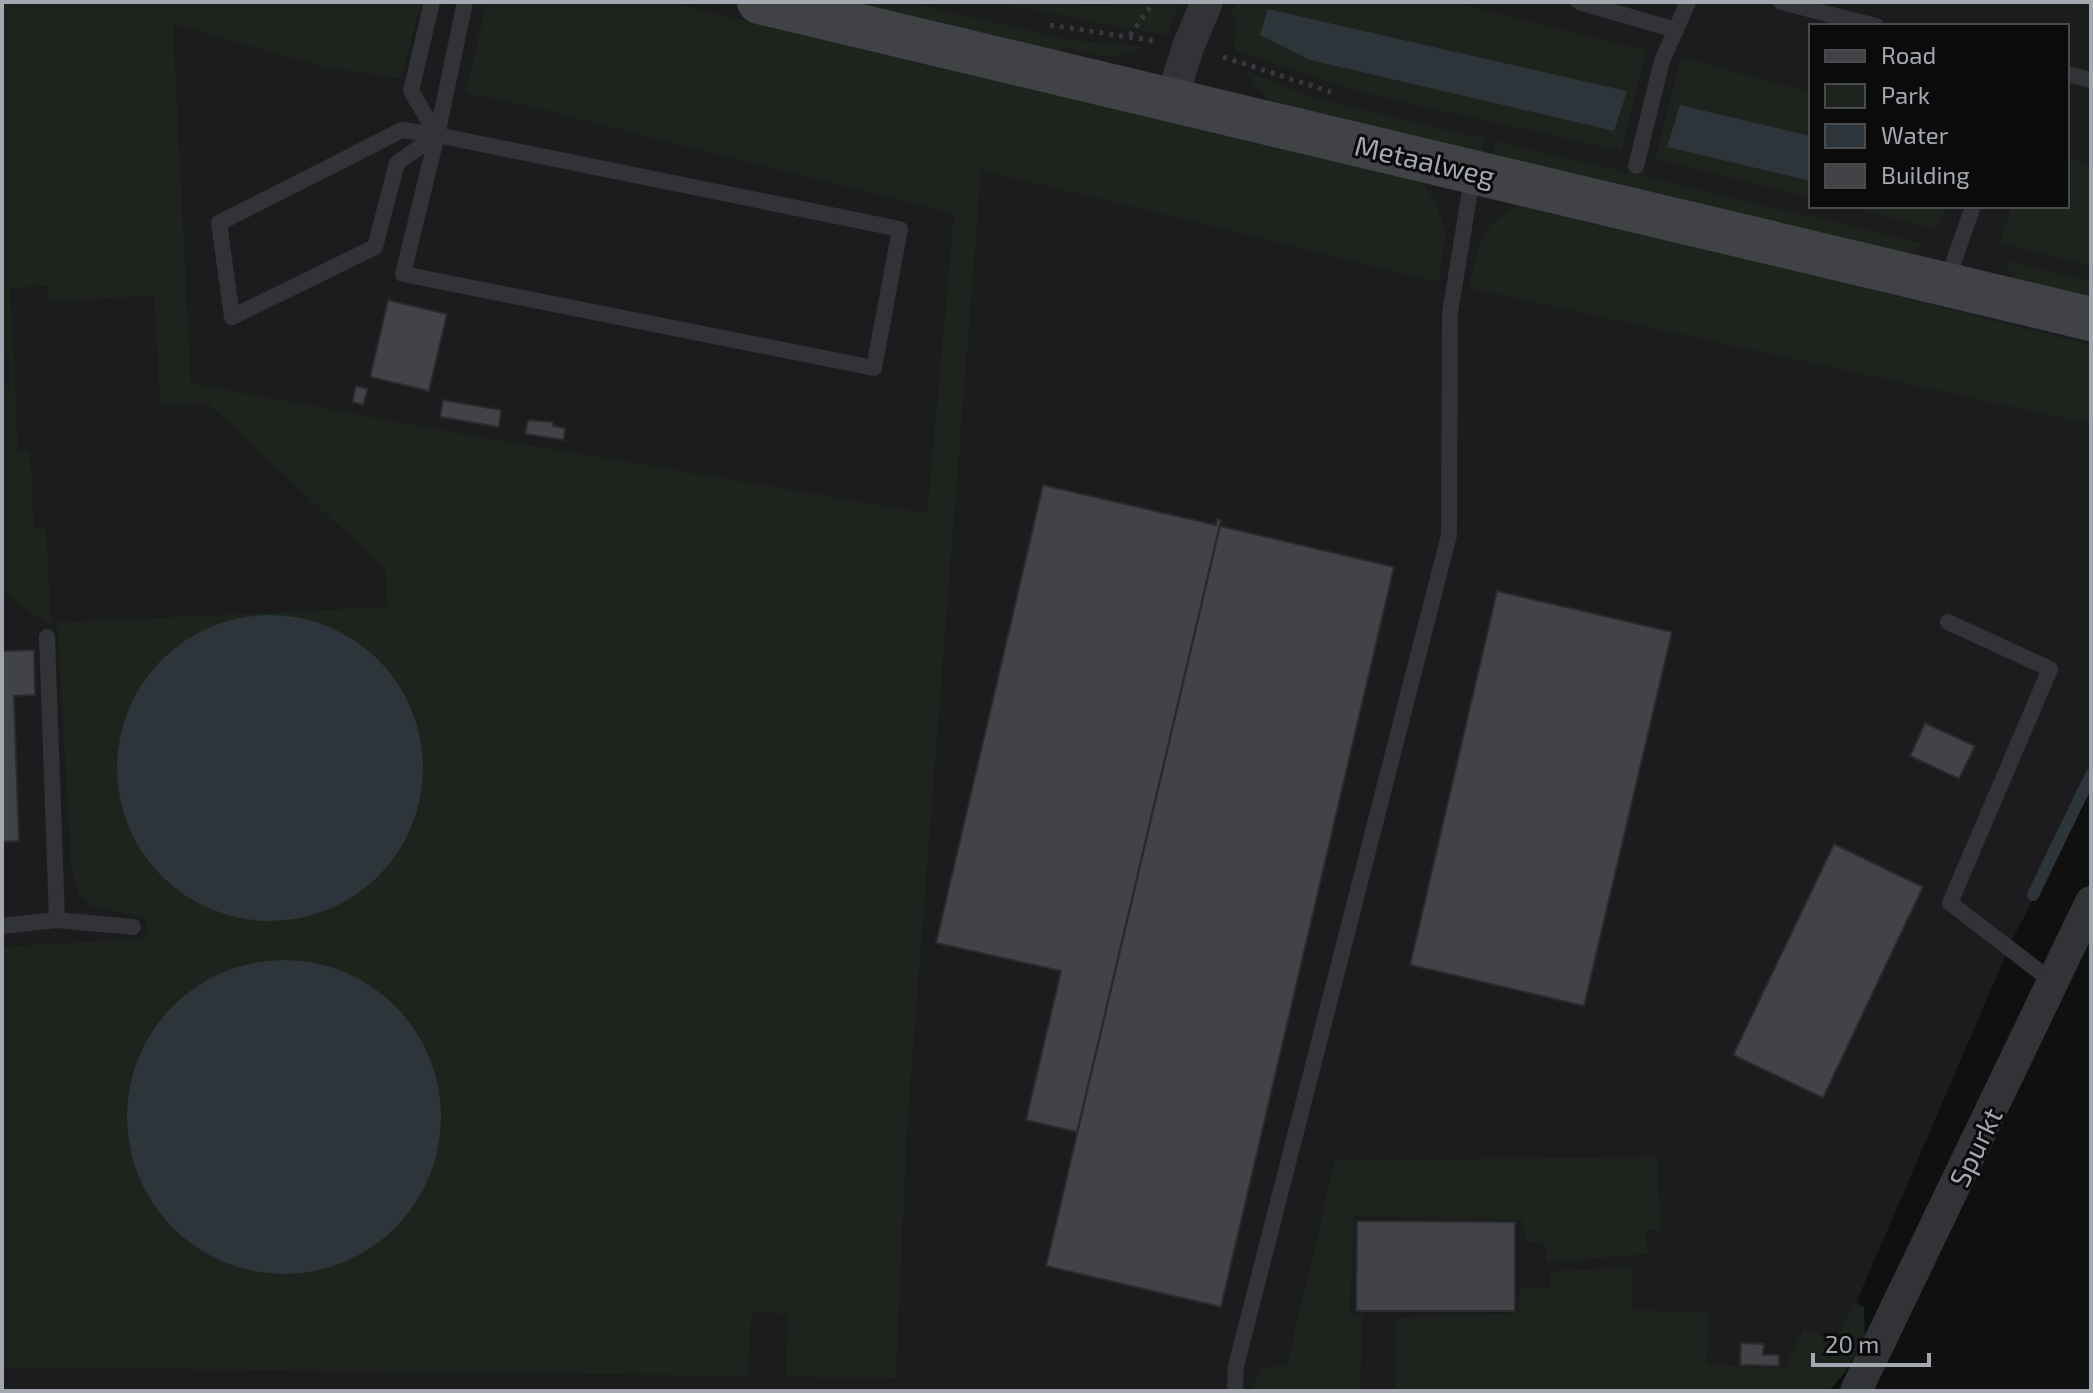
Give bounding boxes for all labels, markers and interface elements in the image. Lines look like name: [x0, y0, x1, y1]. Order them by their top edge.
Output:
legend: [1809, 24, 2069, 208]
text: Road: [1881, 40, 1936, 69]
text: Park: [1881, 80, 1930, 109]
text: Water: [1881, 120, 1949, 149]
street label: Metaalweg: [1352, 127, 1499, 193]
text: Building: [1881, 160, 1970, 189]
street label: Spurkt: [1941, 1102, 2009, 1192]
scale bar: [1813, 1317, 1929, 1367]
text: 20 m: [1825, 1329, 1879, 1358]

